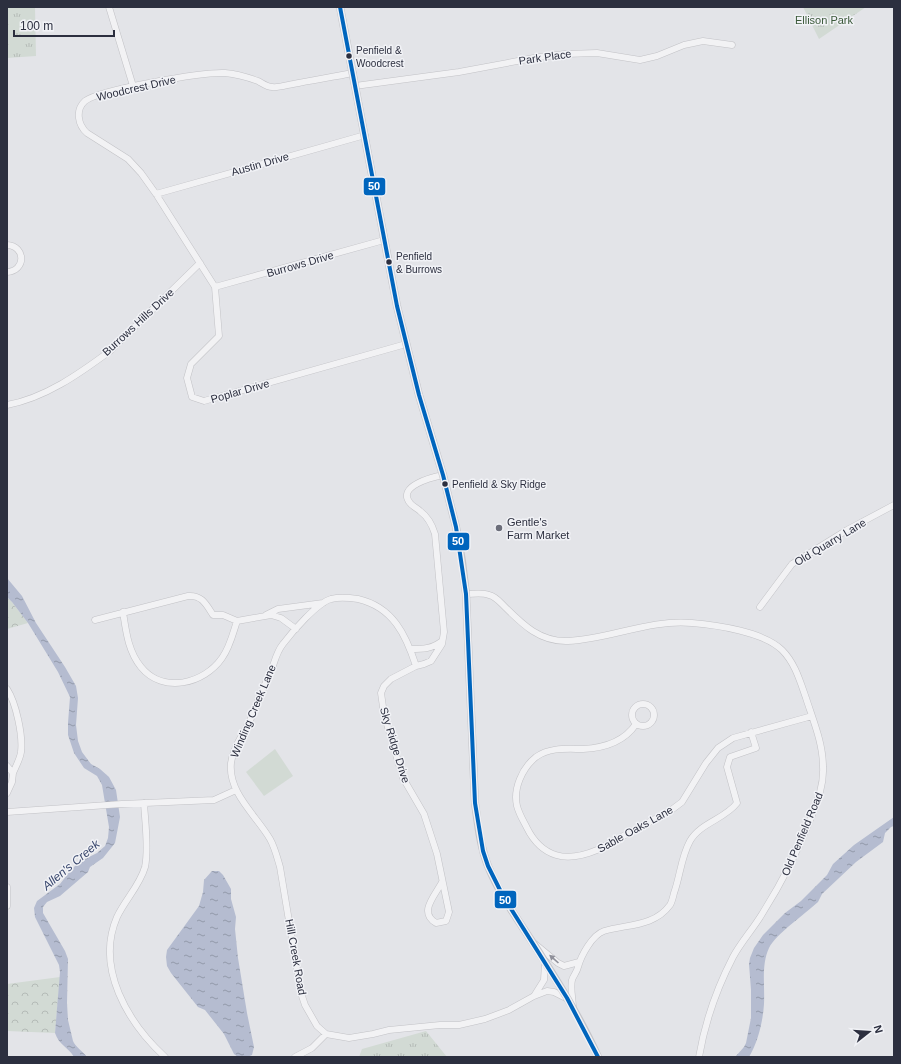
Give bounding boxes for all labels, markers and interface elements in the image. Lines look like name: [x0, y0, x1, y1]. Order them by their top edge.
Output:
scale bar: [14, 12, 114, 38]
park label: Ellison Park: [795, 14, 854, 26]
text: 100 m: [20, 19, 53, 33]
place label: Penfield & Woodcrest: [356, 45, 404, 69]
street label: Park Place: [518, 47, 572, 67]
marker: Penfield & Woodcrest: [344, 51, 354, 61]
street label: Woodcrest Drive: [95, 73, 177, 103]
street label: Austin Drive: [230, 150, 290, 178]
line badge: 50: [363, 177, 386, 196]
text: 50: [368, 180, 380, 192]
street label: Burrows Drive: [265, 249, 335, 279]
place label: Penfield & Burrows: [396, 251, 442, 275]
marker: Penfield & Burrows: [384, 257, 394, 267]
street label: Burrows Hills Drive: [100, 286, 176, 358]
street label: Poplar Drive: [209, 377, 271, 405]
marker: Penfield & Sky Ridge: [440, 479, 450, 489]
place label: Penfield & Sky Ridge: [452, 479, 546, 490]
place label: Gentle's Farm Market: [507, 516, 569, 541]
street label: Old Quarry Lane: [792, 516, 868, 568]
marker: Gentle's Farm Market: [494, 523, 504, 533]
line badge: 50: [447, 532, 470, 551]
text: 50: [452, 535, 464, 547]
street label: Winding Creek Lane: [228, 663, 278, 759]
street label: Sky Ridge Drive: [378, 706, 412, 784]
street label: Old Penfield Road: [779, 791, 825, 877]
street label: Sable Oaks Lane: [595, 803, 675, 855]
water label: Allen's Creek: [39, 836, 103, 894]
line badge: 50: [494, 890, 517, 909]
text: 50: [499, 894, 511, 906]
street label: Hill Creek Road: [283, 918, 309, 996]
one-way arrow: [549, 954, 559, 964]
north arrow: [849, 1012, 889, 1052]
text: N: [872, 1024, 885, 1035]

